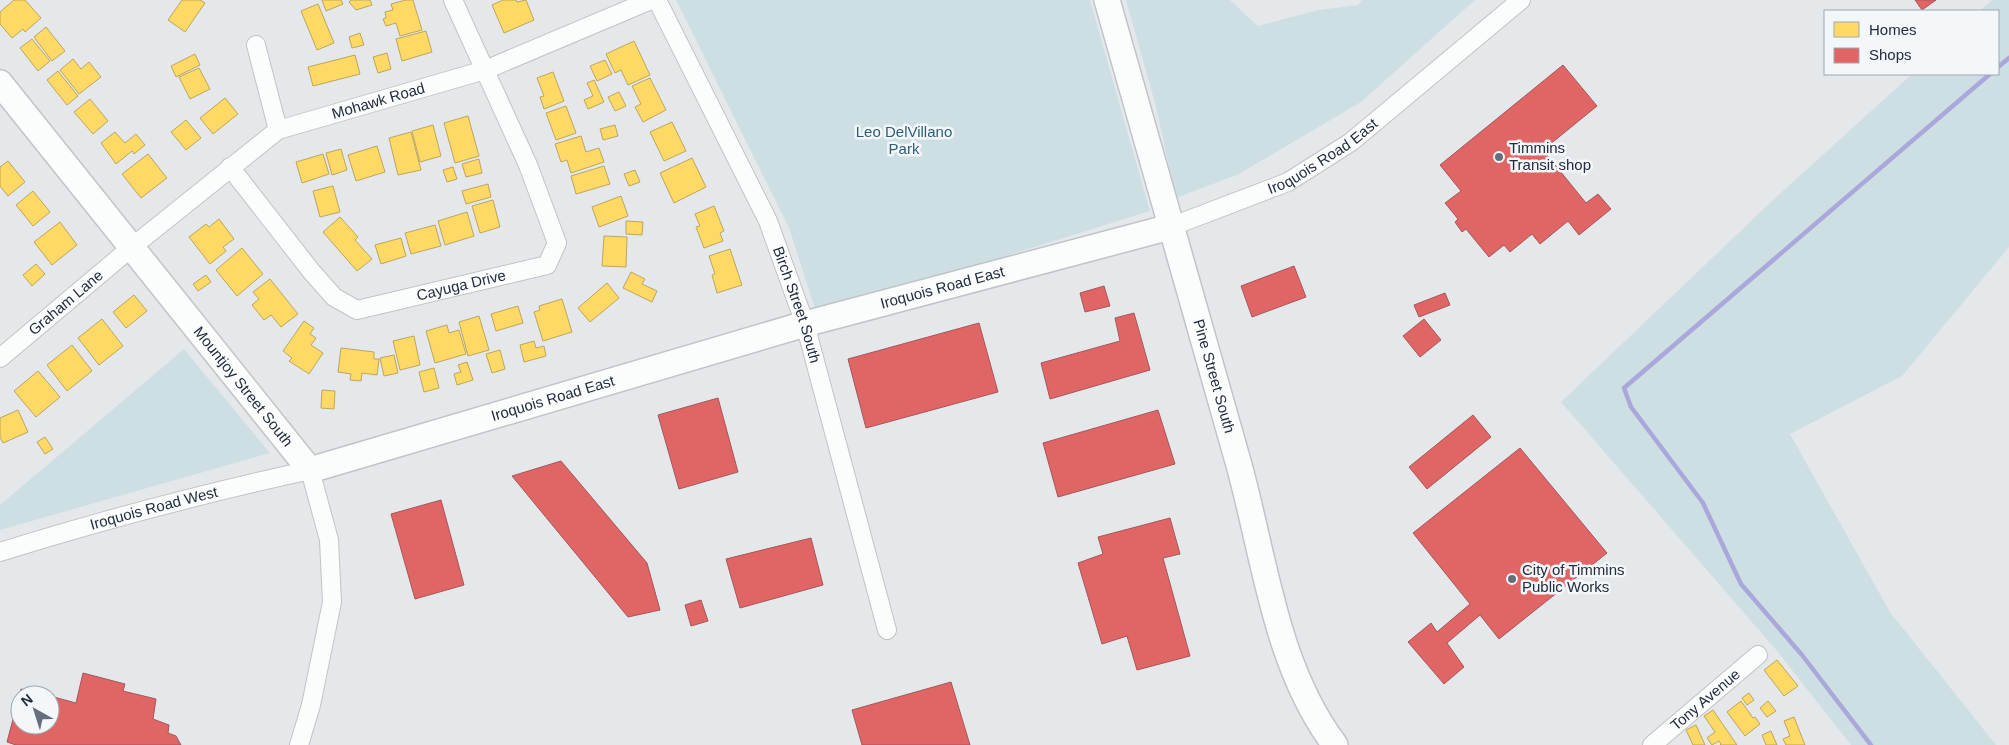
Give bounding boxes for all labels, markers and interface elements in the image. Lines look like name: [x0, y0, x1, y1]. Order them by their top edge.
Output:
legend: [1824, 10, 1999, 75]
text: Homes: [1869, 21, 1917, 38]
text: Shops: [1869, 46, 1912, 63]
street label: Mohawk Road: [330, 79, 427, 122]
street label: Iroquois Road East: [1265, 114, 1381, 197]
park label: Leo DelVillano Park: [856, 123, 952, 157]
place label: Timmins Transit shop: [1509, 139, 1591, 173]
marker: Timmins Transit shop: [1493, 151, 1505, 163]
street label: Birch Street South: [770, 244, 824, 365]
street label: Iroquois Road East: [878, 262, 1007, 312]
street label: Graham Lane: [25, 266, 106, 338]
street label: Cayuga Drive: [415, 266, 507, 304]
street label: Pine Street South: [1190, 317, 1239, 435]
street label: Mountjoy Street South: [191, 323, 297, 450]
street label: Iroquois Road East: [489, 371, 617, 424]
street label: Iroquois Road West: [88, 483, 220, 533]
place label: City of Timmins Public Works: [1522, 561, 1625, 595]
marker: City of Timmins Public Works: [1506, 573, 1518, 585]
street label: Tony Avenue: [1667, 665, 1743, 734]
north arrow: [10, 685, 60, 735]
text: N: [18, 690, 36, 709]

